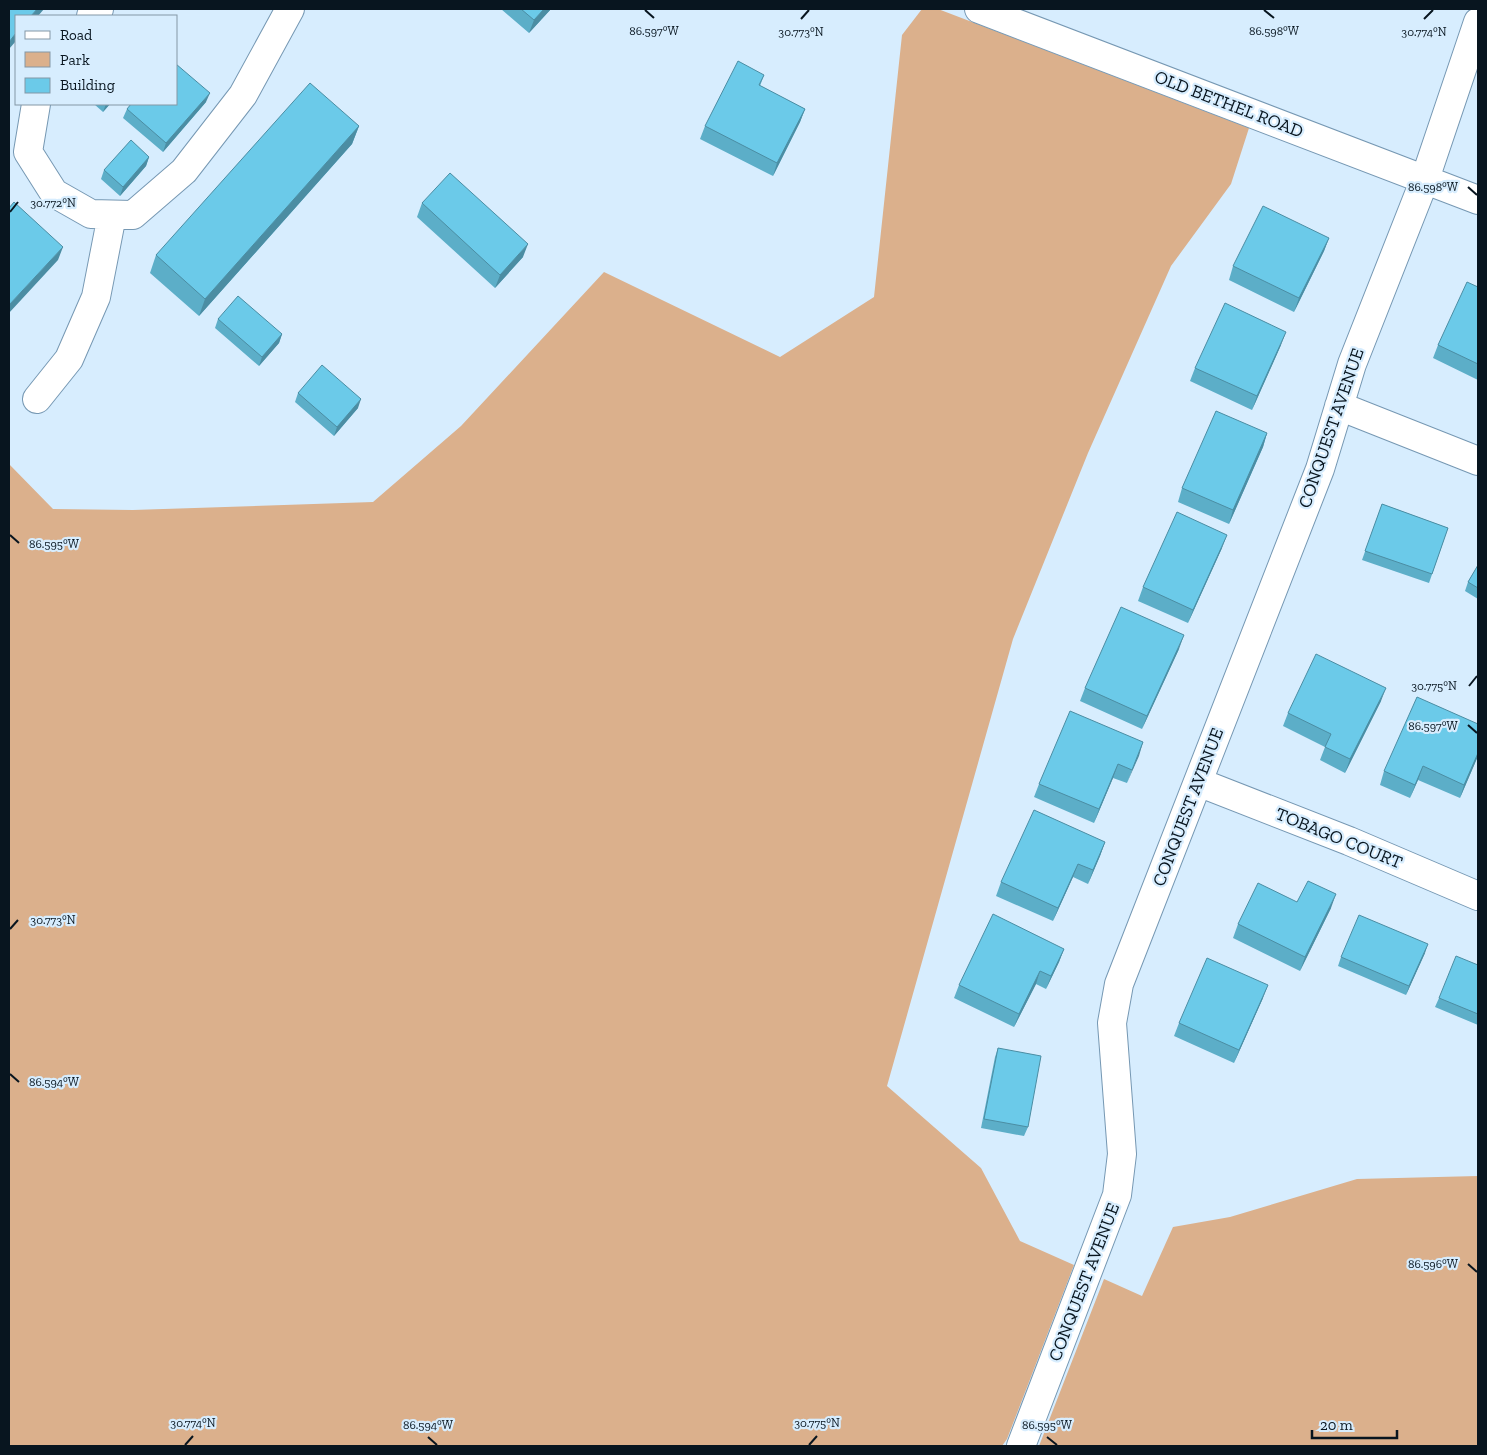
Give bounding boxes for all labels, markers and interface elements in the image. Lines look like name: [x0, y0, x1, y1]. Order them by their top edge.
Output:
legend: [15, 15, 178, 105]
text: 86.597°W: [629, 24, 679, 38]
text: 86.598°W: [1249, 24, 1300, 38]
text: 30.773°N: [778, 25, 824, 39]
text: 30.774°N: [1401, 25, 1447, 39]
text: Road: [60, 26, 93, 44]
text: Park: [60, 51, 90, 69]
street label: OLD BETHEL ROAD: [1151, 65, 1307, 143]
text: Building: [60, 76, 115, 94]
text: 86.598°W: [1408, 180, 1459, 194]
text: 30.772°N: [30, 196, 76, 210]
street label: CONQUEST AVENUE: [1293, 345, 1369, 511]
text: 86.595°W: [29, 537, 80, 551]
text: 30.775°N: [1411, 679, 1457, 693]
text: 86.597°W: [1408, 719, 1458, 733]
street label: CONQUEST AVENUE: [1148, 725, 1228, 889]
street label: TOBAGO COURT: [1272, 803, 1406, 873]
text: 30.773°N: [30, 913, 76, 927]
text: 86.594°W: [29, 1075, 80, 1089]
street label: CONQUEST AVENUE: [1044, 1200, 1124, 1364]
text: 86.596°W: [1408, 1257, 1459, 1271]
scale bar: [1312, 1408, 1397, 1440]
text: 30.774°N: [170, 1416, 216, 1430]
text: 30.775°N: [794, 1416, 840, 1430]
text: 20 m: [1320, 1416, 1353, 1434]
text: 86.594°W: [403, 1418, 454, 1432]
text: 86.595°W: [1022, 1418, 1073, 1432]

